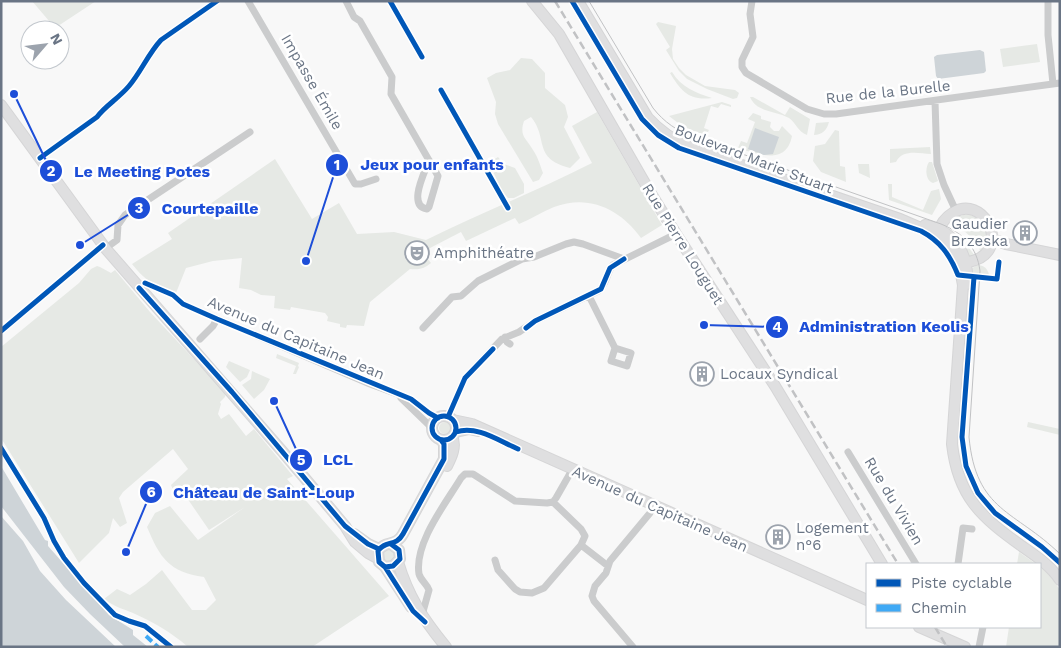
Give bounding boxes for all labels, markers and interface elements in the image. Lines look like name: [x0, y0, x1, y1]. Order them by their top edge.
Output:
north arrow: [20, 20, 70, 70]
text: N: [47, 31, 66, 47]
street label: Impasse Émile: [277, 31, 347, 133]
street label: Rue de la Burelle: [825, 77, 951, 107]
street label: Boulevard Marie Stuart: [672, 120, 836, 198]
callout: Jeux pour enfants: [325, 149, 514, 180]
text: Jeux pour enfants: [360, 155, 504, 174]
callout: Le Meeting Potes: [39, 156, 220, 187]
text: 1: [334, 156, 340, 174]
text: 2: [47, 162, 56, 180]
text: Le Meeting Potes: [74, 162, 211, 181]
street label: Rue Pierre Louguet: [638, 180, 728, 308]
callout: Courtepaille: [126, 193, 268, 224]
text: 3: [135, 199, 144, 217]
text: Courtepaille: [162, 199, 258, 218]
place label: Gaudier Brzeska: [951, 215, 1009, 250]
building icon: Gaudier Brzeska: [1012, 220, 1038, 246]
theatre icon: Amphithéatre: [404, 240, 430, 266]
place label: Amphithéatre: [434, 244, 534, 262]
street label: Avenue du Capitaine Jean: [205, 293, 387, 383]
callout: Administration Keolis: [764, 311, 979, 342]
text: Administration Keolis: [799, 317, 969, 336]
text: 4: [772, 318, 782, 336]
building icon: Locaux Syndical: [689, 361, 715, 387]
place label: Locaux Syndical: [720, 365, 838, 383]
callout: LCL: [288, 444, 363, 475]
text: LCL: [323, 450, 353, 469]
text: 5: [297, 451, 306, 469]
street label: Rue du Vivien: [861, 454, 927, 548]
street label: Avenue du Capitaine Jean: [569, 462, 751, 556]
callout: Château de Saint-Loup: [138, 477, 365, 508]
text: 6: [146, 483, 156, 501]
text: Château de Saint-Loup: [173, 483, 355, 502]
place label: Logement n°6: [796, 519, 870, 554]
building icon: Logement n°6: [765, 524, 791, 550]
legend: [866, 563, 1041, 628]
text: Piste cyclable: [911, 574, 1012, 592]
text: Chemin: [911, 599, 967, 617]

